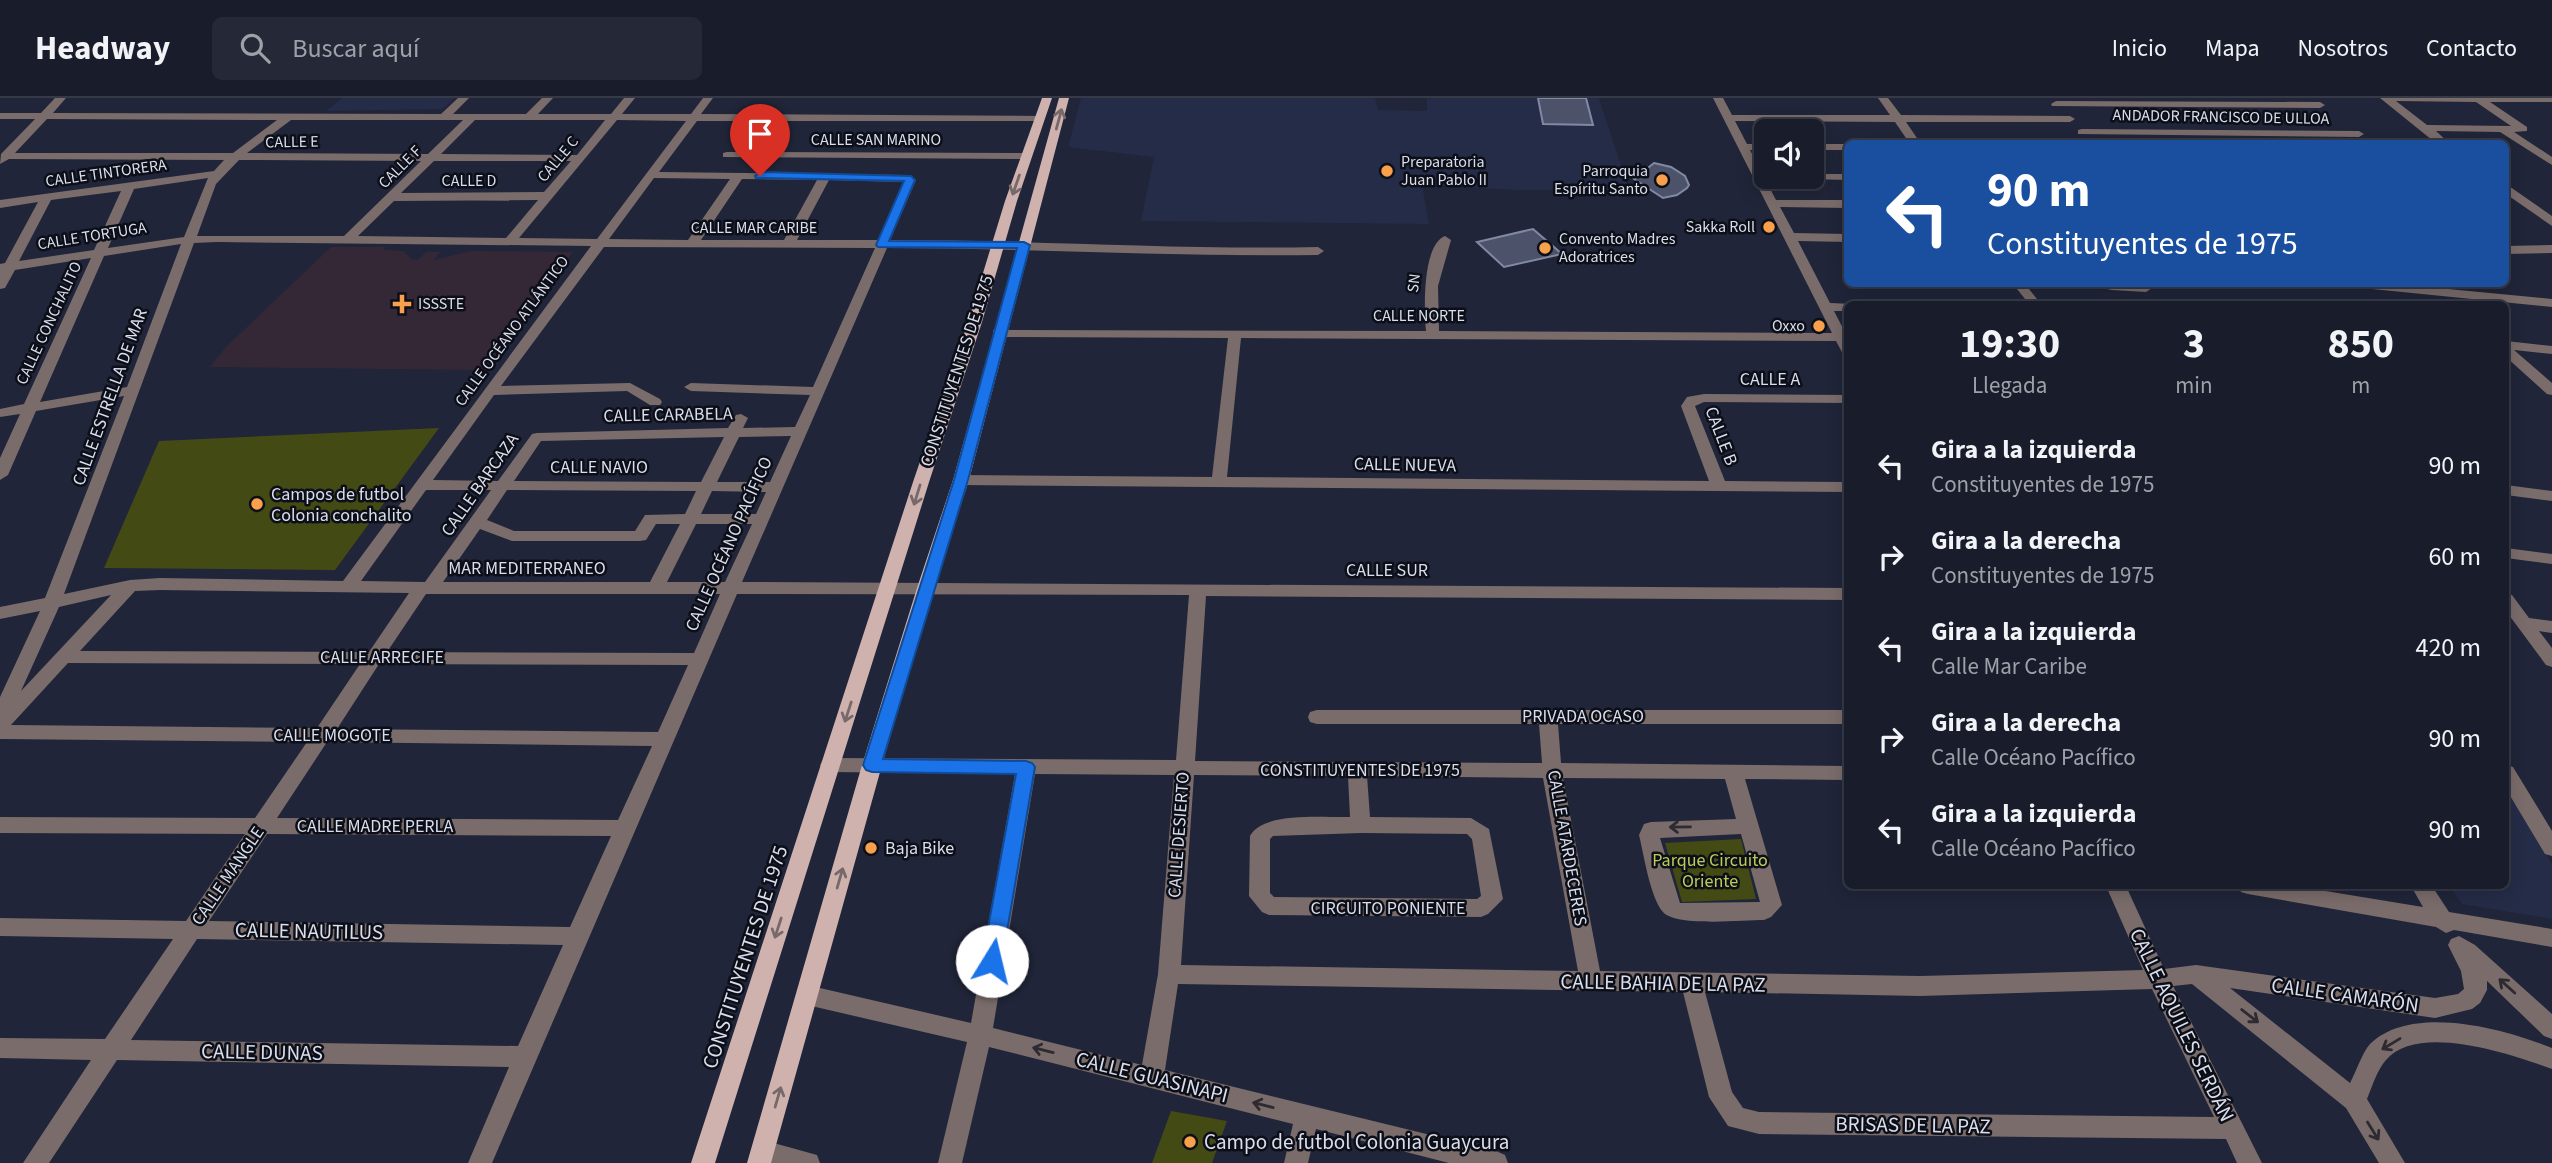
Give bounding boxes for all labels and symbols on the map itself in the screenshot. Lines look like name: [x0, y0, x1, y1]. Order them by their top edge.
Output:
pin: [730, 104, 790, 176]
street label: ANDADOR FRANCISCO DE ULLOA: [2113, 104, 2330, 130]
one-way arrow: [1053, 108, 1066, 130]
street label: CALLE SAN MARINO: [811, 129, 941, 151]
street label: CALLE E: [265, 131, 319, 153]
street label: CALLE C: [532, 131, 584, 187]
street label: CALLE F: [374, 140, 427, 193]
place label: Preparatoria Juan Pablo II: [1401, 151, 1487, 191]
street label: CALLE TINTORERA: [44, 154, 168, 192]
place label: Parroquia Espíritu Santo: [1554, 160, 1648, 200]
marker: Preparatoria Juan Pablo II: [1379, 163, 1395, 179]
street label: CALLE D: [442, 170, 497, 192]
marker: Parroquia Espíritu Santo: [1654, 172, 1670, 188]
one-way arrow: [1009, 174, 1021, 196]
street label: CALLE TORTUGA: [36, 216, 148, 255]
place label: Sakka Roll: [1686, 216, 1755, 238]
street label: CALLE MAR CARIBE: [691, 217, 817, 239]
marker: Sakka Roll: [1761, 219, 1777, 235]
place label: Convento Madres Adoratrices: [1559, 228, 1676, 268]
marker: Convento Madres Adoratrices: [1537, 240, 1553, 256]
street label: CALLE OCÉANO ATLÁNTICO: [450, 251, 574, 411]
street label: CALLE CONCHALITO: [11, 258, 87, 388]
street label: CONSTITUYENTES DE 1975: [914, 272, 1000, 470]
street label: SN: [1402, 272, 1426, 294]
place label: ISSSTE: [418, 293, 464, 315]
marker: ISSSTE: [392, 294, 412, 314]
street label: CALLE ESTRELLA DE MAR: [66, 305, 154, 489]
street label: CALLE NORTE: [1373, 305, 1465, 327]
place label: Oxxo: [1772, 315, 1805, 337]
marker: Oxxo: [1811, 318, 1827, 334]
street label: CALLE A: [1740, 367, 1800, 392]
street label: CALLE CARABELA: [603, 401, 733, 429]
street label: CALLE B: [1698, 403, 1744, 469]
street label: CALLE BARCAZA: [435, 428, 525, 542]
street label: CALLE NUEVA: [1354, 452, 1457, 478]
street label: CALLE OCÉANO PACÍFICO: [679, 453, 779, 635]
street label: CALLE NAVIO: [550, 455, 648, 480]
place label: Campos de futbol Colonia conchalito: [271, 482, 411, 528]
one-way arrow: [910, 484, 923, 506]
marker: Campos de futbol Colonia conchalito: [249, 496, 265, 512]
street label: MAR MEDITERRANEO: [448, 556, 606, 581]
street label: CALLE SUR: [1346, 558, 1428, 583]
street label: CALLE ARRECIFE: [320, 645, 444, 670]
one-way arrow: [840, 701, 853, 723]
street label: PRIVADA OCASO: [1522, 704, 1644, 729]
street label: CALLE MOGOTE: [273, 723, 391, 748]
street label: CONSTITUYENTES DE 1975: [1260, 758, 1460, 783]
street label: CALLE ATARDECERES: [1541, 768, 1593, 928]
street label: CALLE DESIERTO: [1162, 771, 1196, 899]
street label: CALLE MADRE PERLA: [297, 814, 453, 839]
one-way arrow: [1669, 820, 1692, 834]
street label: CALLE MANGLE: [186, 822, 270, 930]
place label: Baja Bike: [885, 836, 954, 861]
marker: Baja Bike: [863, 840, 879, 856]
street label: CONSTITUYENTES DE 1975: [695, 841, 795, 1073]
park label: Parque Circuito Oriente: [1652, 848, 1768, 894]
one-way arrow: [834, 868, 847, 890]
street label: CIRCUITO PONIENTE: [1310, 896, 1466, 921]
street label: CALLE NAUTILUS: [235, 915, 383, 947]
one-way arrow: [771, 917, 783, 939]
street label: CALLE AQUILES SERDÁN: [2122, 923, 2242, 1127]
position arrow: [955, 924, 1029, 998]
street label: CALLE BAHIA DE LA PAZ: [1560, 966, 1766, 1000]
street label: CALLE CAMARÓN: [2269, 970, 2421, 1020]
one-way arrow: [2498, 978, 2516, 994]
one-way arrow: [2241, 1008, 2259, 1023]
street label: CALLE DUNAS: [201, 1036, 323, 1068]
one-way arrow: [2382, 1038, 2402, 1052]
one-way arrow: [1032, 1043, 1054, 1056]
street label: CALLE GUASINAPI: [1073, 1044, 1231, 1110]
one-way arrow: [773, 1087, 786, 1109]
one-way arrow: [1252, 1098, 1275, 1111]
street label: BRISAS DE LA PAZ: [1835, 1109, 1991, 1141]
one-way arrow: [2367, 1121, 2381, 1141]
place label: Campo de futbol Colonia Guaycura: [1204, 1127, 1509, 1157]
marker: Campo de futbol Colonia Guaycura: [1182, 1134, 1198, 1150]

